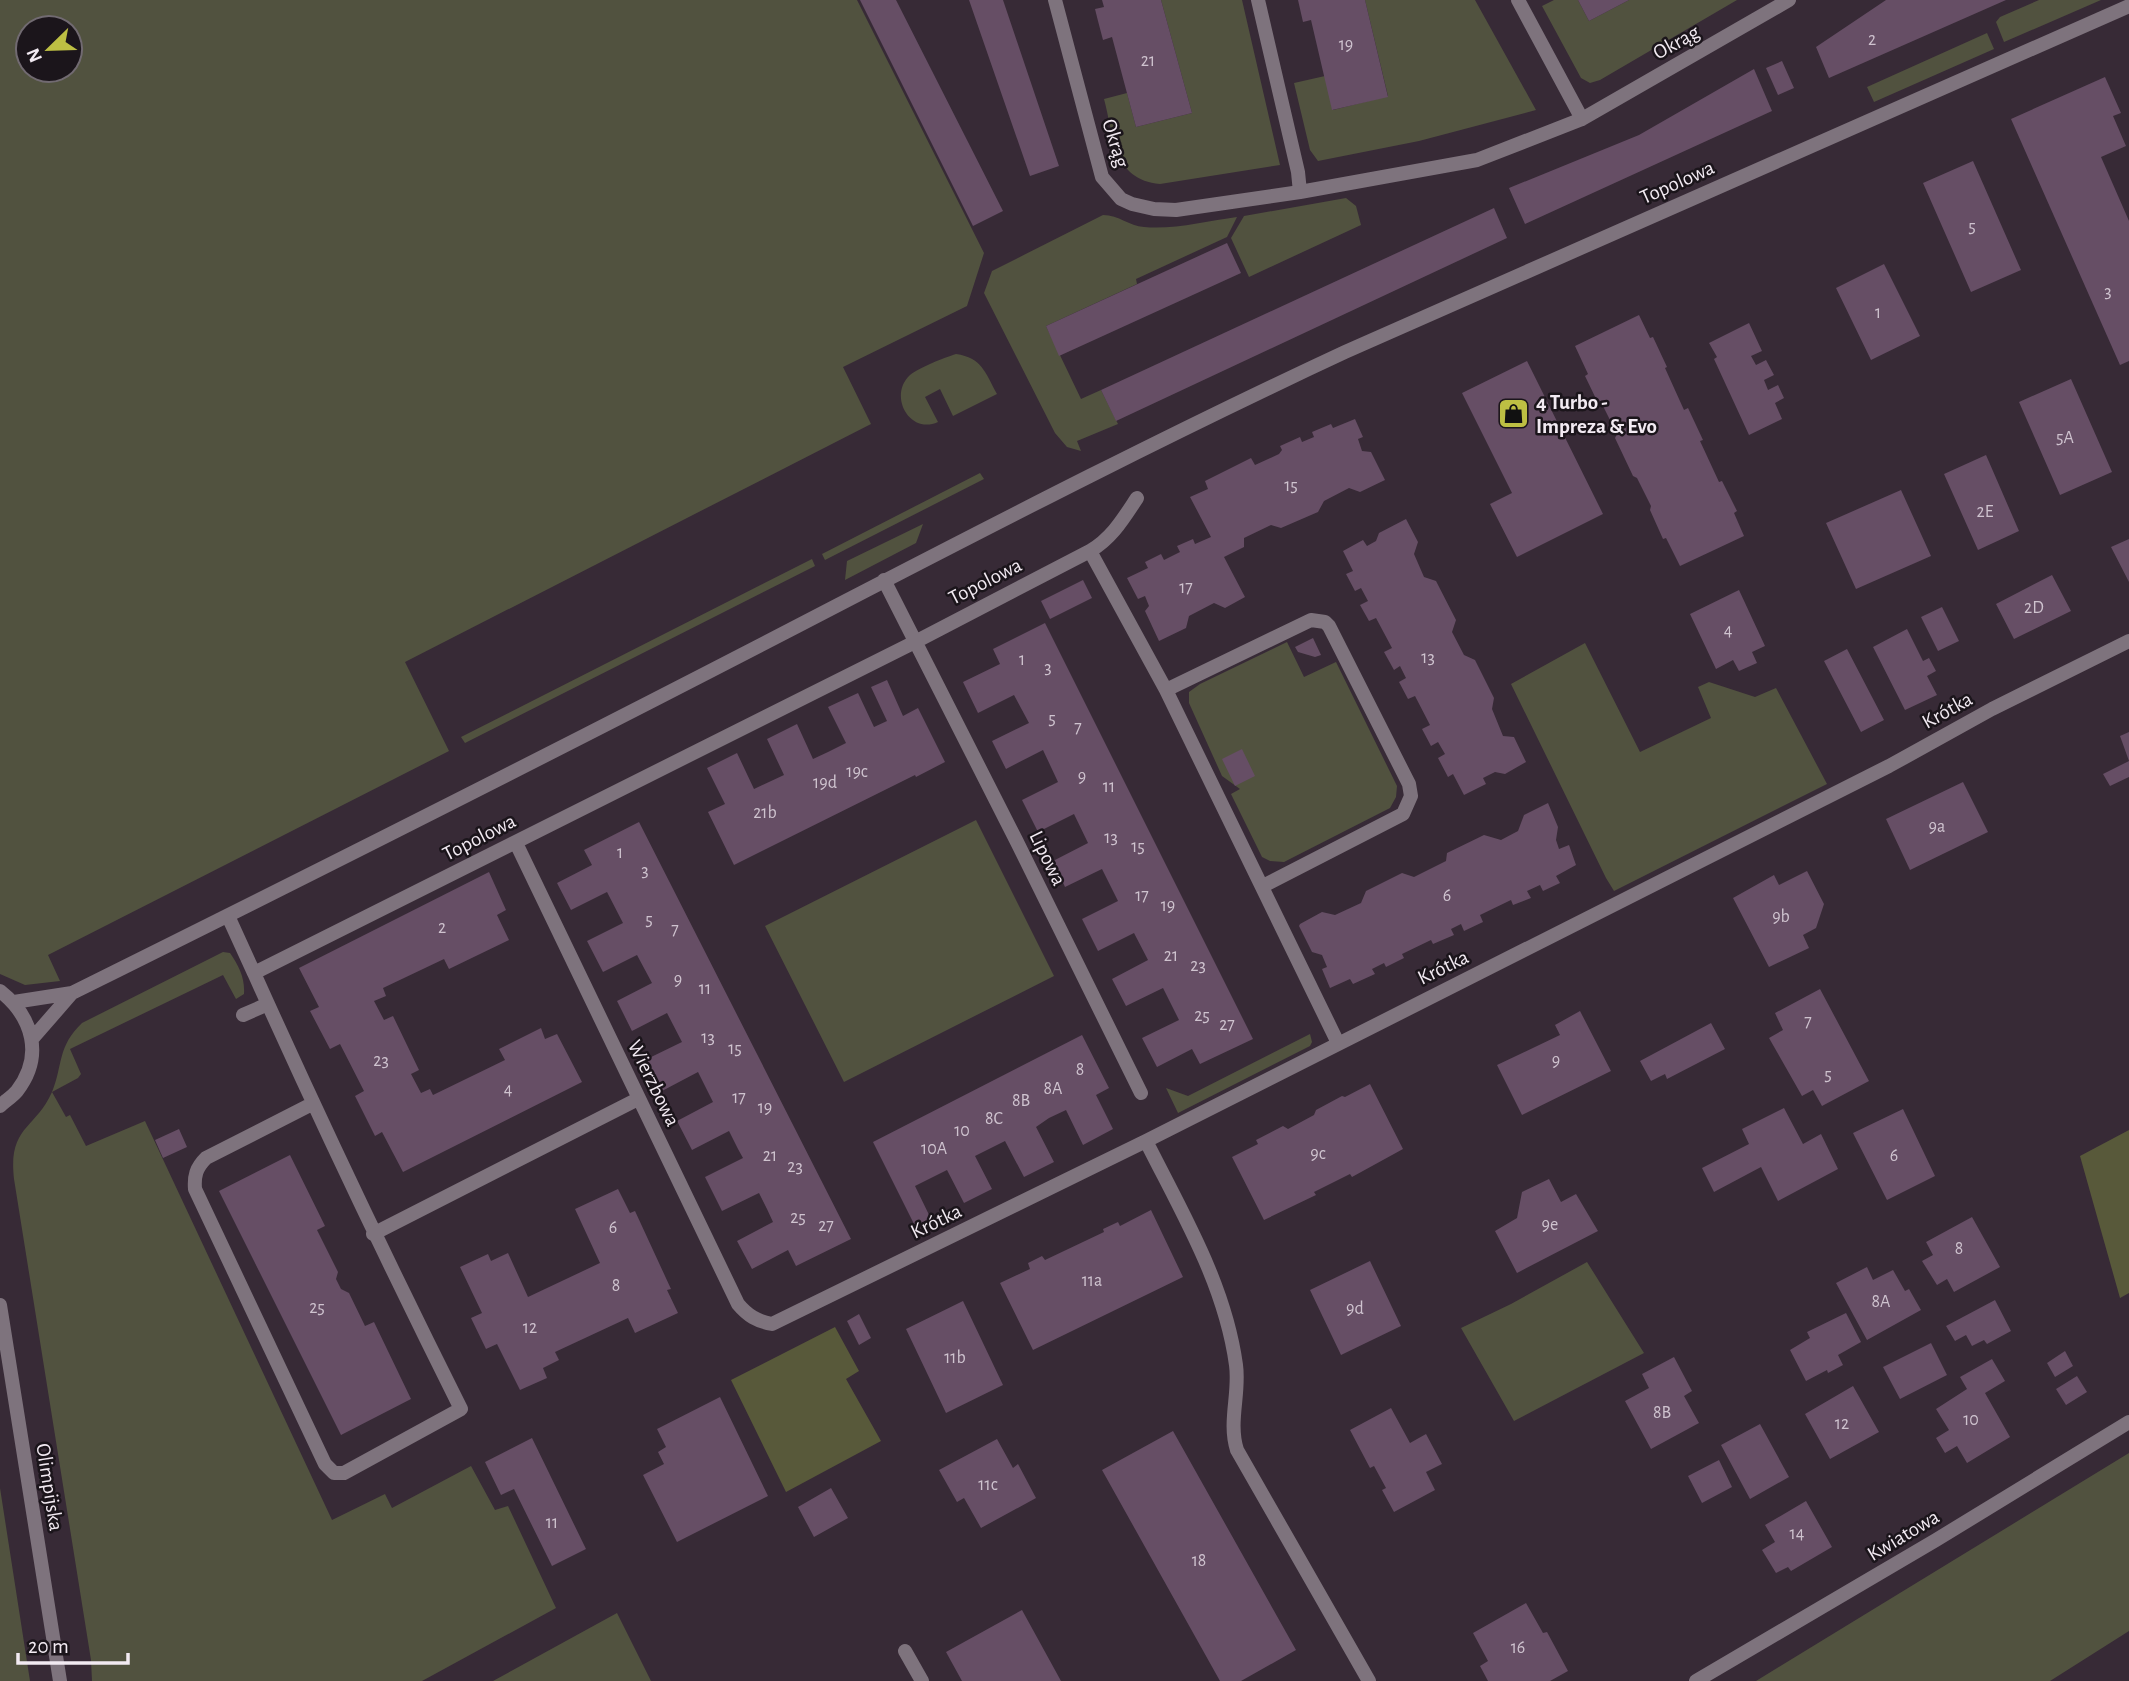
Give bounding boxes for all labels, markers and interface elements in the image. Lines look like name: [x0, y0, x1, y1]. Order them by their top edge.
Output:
north arrow: [14, 14, 84, 84]
street label: Okrąg: [1650, 21, 1704, 64]
house number: 2: [1868, 31, 1876, 49]
house number: 19: [1339, 36, 1353, 54]
text: N: [23, 45, 46, 65]
house number: 21: [1141, 52, 1155, 70]
street label: Okrąg: [1098, 116, 1133, 171]
street label: Topolowa: [1637, 157, 1718, 208]
house number: 5: [1968, 218, 1976, 236]
house number: 3: [2104, 283, 2112, 301]
house number: 1: [1875, 304, 1881, 322]
place label: 4 Turbo - Impreza & Evo: [1536, 392, 1657, 437]
shop icon: 4 Turbo - Impreza & Evo: [1496, 397, 1530, 431]
house number: 5A: [2056, 429, 2075, 447]
house number: 15: [1284, 477, 1298, 495]
house number: 2E: [1977, 503, 1994, 521]
street label: Topolowa: [945, 554, 1025, 609]
house number: 17: [1179, 579, 1193, 597]
house number: 2D: [2024, 599, 2044, 617]
house number: 4: [1724, 622, 1733, 640]
house number: 13: [1421, 649, 1435, 667]
house number: 1: [1019, 651, 1025, 669]
house number: 3: [1044, 659, 1052, 677]
street label: Krótka: [1919, 688, 1976, 733]
house number: 5: [1048, 710, 1056, 728]
house number: 7: [1074, 719, 1082, 737]
house number: 19c: [846, 763, 868, 781]
house number: 9: [1078, 768, 1086, 786]
house number: 19d: [813, 774, 837, 792]
house number: 11: [1103, 778, 1115, 796]
house number: 21b: [753, 804, 777, 822]
street label: Topolowa: [439, 810, 519, 865]
house number: 9a: [1929, 818, 1945, 836]
street label: Lipowa: [1025, 828, 1070, 889]
house number: 13: [1104, 829, 1118, 847]
house number: 15: [1131, 838, 1145, 856]
house number: 1: [617, 844, 623, 862]
house number: 3: [641, 862, 649, 880]
house number: 17: [1135, 887, 1149, 905]
house number: 6: [1443, 887, 1451, 905]
house number: 19: [1161, 897, 1175, 915]
house number: 9b: [1772, 908, 1790, 926]
house number: 5: [645, 911, 653, 929]
house number: 2: [438, 919, 446, 937]
house number: 7: [671, 921, 679, 939]
street label: Krótka: [1414, 946, 1472, 989]
house number: 21: [1164, 947, 1178, 965]
house number: 23: [1190, 957, 1206, 975]
house number: 9: [674, 971, 682, 989]
house number: 11: [699, 980, 711, 998]
house number: 25: [1194, 1007, 1210, 1025]
house number: 7: [1804, 1013, 1812, 1031]
house number: 27: [1219, 1016, 1235, 1034]
house number: 13: [701, 1029, 715, 1047]
street label: Wierzbowa: [624, 1037, 684, 1130]
house number: 15: [728, 1040, 742, 1058]
house number: 23: [373, 1052, 389, 1070]
house number: 9: [1552, 1052, 1560, 1070]
house number: 8: [1076, 1061, 1084, 1079]
house number: 5: [1824, 1066, 1832, 1084]
house number: 8A: [1044, 1080, 1063, 1098]
house number: 4: [504, 1081, 513, 1099]
house number: 17: [732, 1089, 746, 1107]
house number: 8B: [1012, 1092, 1030, 1110]
house number: 19: [758, 1099, 772, 1117]
house number: 8C: [985, 1110, 1003, 1128]
house number: 10: [954, 1122, 970, 1140]
house number: 10A: [921, 1140, 948, 1158]
house number: 9c: [1310, 1145, 1326, 1163]
house number: 21: [763, 1147, 777, 1165]
house number: 6: [1890, 1147, 1898, 1165]
house number: 23: [787, 1158, 803, 1176]
street label: Krótka: [907, 1200, 965, 1243]
house number: 25: [790, 1209, 806, 1227]
house number: 9e: [1542, 1216, 1558, 1234]
house number: 27: [818, 1217, 834, 1235]
house number: 6: [609, 1219, 617, 1237]
house number: 8: [1955, 1240, 1963, 1258]
house number: 11a: [1082, 1272, 1102, 1290]
house number: 8: [612, 1277, 620, 1295]
house number: 8A: [1872, 1293, 1891, 1311]
house number: 25: [309, 1299, 325, 1317]
house number: 9d: [1346, 1300, 1364, 1318]
house number: 12: [523, 1319, 537, 1337]
house number: 11b: [944, 1349, 966, 1367]
house number: 8B: [1653, 1404, 1671, 1422]
house number: 10: [1963, 1411, 1979, 1429]
house number: 12: [1835, 1415, 1849, 1433]
street label: Olimpijska: [32, 1442, 67, 1533]
house number: 11c: [978, 1476, 998, 1494]
street label: Kwiatowa: [1864, 1506, 1943, 1565]
house number: 11: [546, 1514, 558, 1532]
house number: 14: [1790, 1525, 1805, 1543]
house number: 18: [1192, 1552, 1206, 1570]
scale bar: [18, 1622, 128, 1666]
text: 20 m: [28, 1636, 69, 1657]
house number: 16: [1511, 1639, 1525, 1657]

